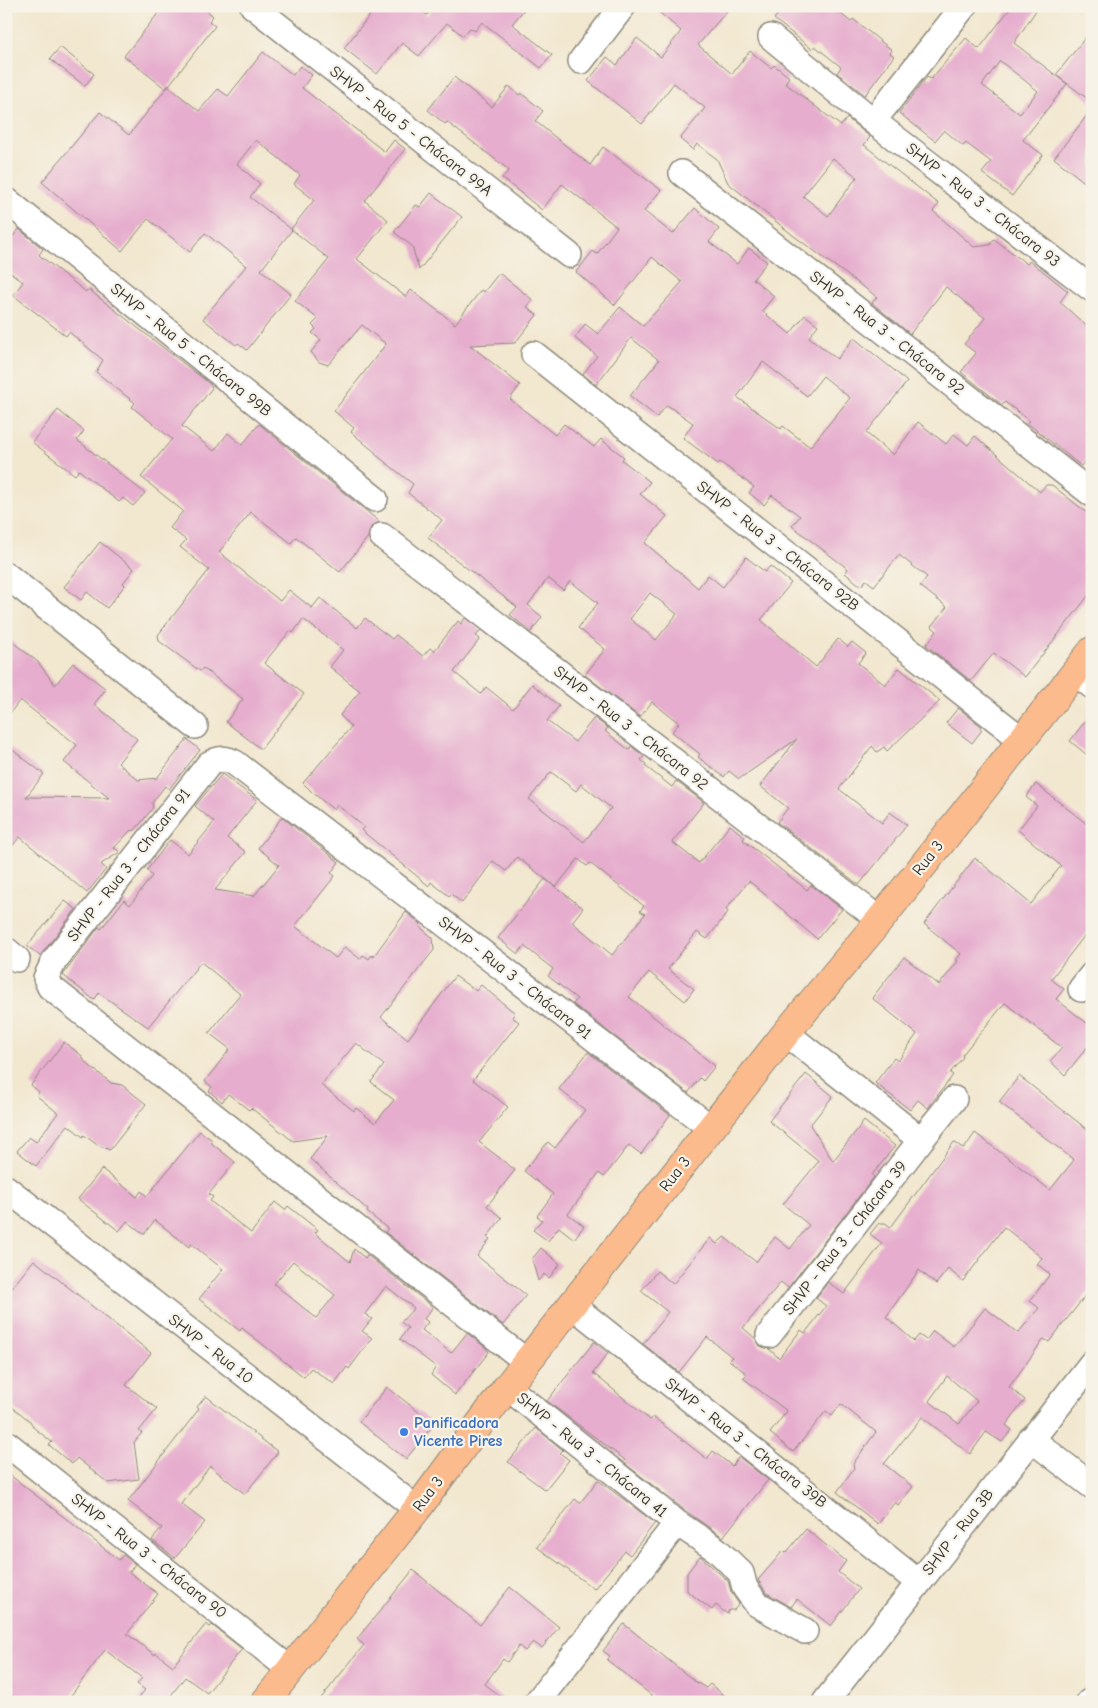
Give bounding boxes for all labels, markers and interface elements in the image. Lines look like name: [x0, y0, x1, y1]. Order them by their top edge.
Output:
street label: SHVP - Rua 5 - Chácara 99A: [326, 62, 496, 200]
street label: SHVP - Rua 3 - Chácara 93: [902, 139, 1064, 271]
street label: SHVP - Rua 3 - Chácara 92: [806, 267, 968, 399]
street label: SHVP - Rua 5 - Chácara 99B: [107, 280, 275, 420]
street label: SHVP - Rua 3 - Chácara 92B: [693, 477, 863, 615]
street label: SHVP - Rua 3 - Chácara 92: [550, 662, 712, 794]
street label: SHVP - Rua 3 - Chácara 91: [64, 785, 194, 945]
street label: Rua 3: [909, 837, 947, 879]
street label: SHVP - Rua 3 - Chácara 91: [435, 913, 595, 1043]
street label: Rua 3: [656, 1153, 694, 1195]
street label: SHVP - Rua 3 - Chácara 39: [779, 1157, 911, 1319]
street label: SHVP - Rua 10: [165, 1310, 257, 1388]
street label: SHVP - Rua 3 - Chácara 39B: [662, 1374, 831, 1512]
street label: SHVP - Rua 3 - Chácara 41: [513, 1389, 671, 1521]
place label: Panificadora Vicente Pires: [414, 1414, 503, 1450]
marker: Panificadora Vicente Pires: [398, 1426, 410, 1438]
street label: Rua 3: [409, 1473, 447, 1515]
street label: SHVP - Rua 3B: [919, 1485, 997, 1579]
street label: SHVP - Rua 3 - Chácara 90: [68, 1490, 230, 1622]

